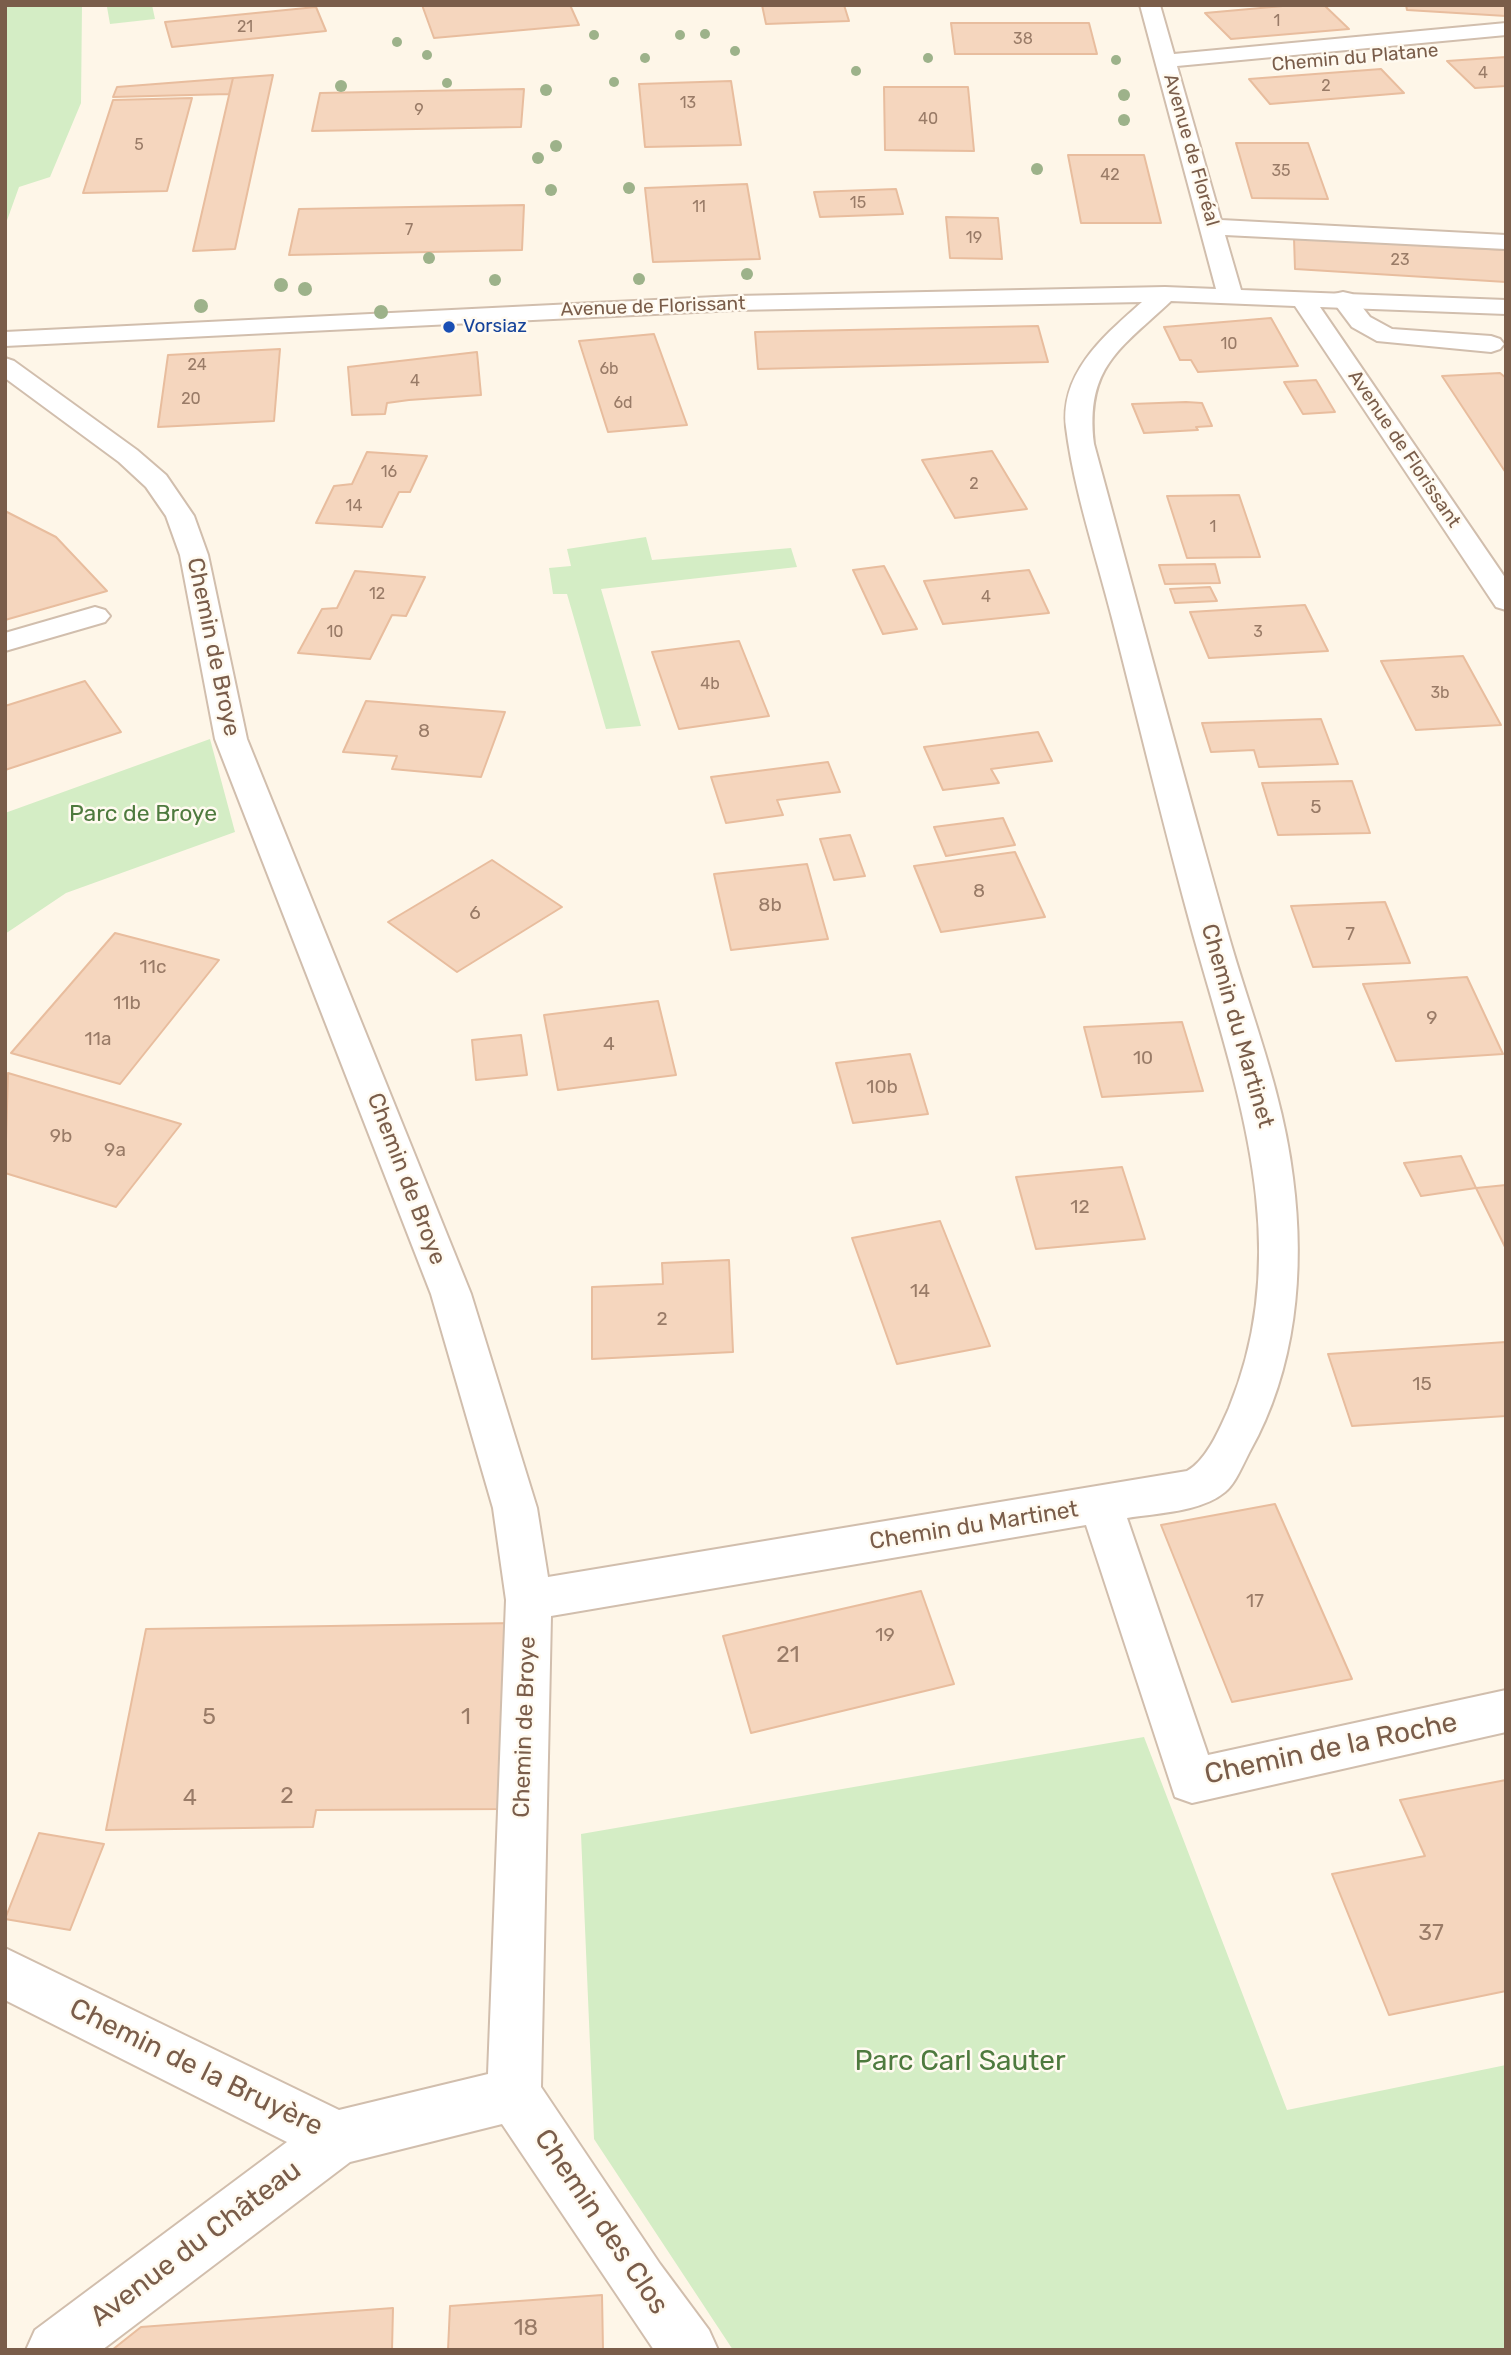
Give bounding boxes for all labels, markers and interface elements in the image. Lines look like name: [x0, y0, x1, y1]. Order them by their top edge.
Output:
house number: 1: [1274, 11, 1280, 31]
house number: 21: [237, 17, 253, 37]
house number: 38: [1013, 29, 1033, 49]
street label: Chemin du Platane: [1271, 39, 1439, 77]
house number: 4: [1478, 63, 1488, 83]
street label: Avenue de Floréal: [1158, 71, 1224, 229]
house number: 2: [1321, 76, 1331, 96]
house number: 13: [680, 93, 696, 113]
house number: 9: [414, 100, 424, 120]
house number: 40: [918, 109, 938, 129]
house number: 5: [134, 135, 144, 155]
house number: 35: [1271, 161, 1291, 181]
house number: 42: [1100, 165, 1120, 185]
house number: 15: [850, 193, 866, 213]
house number: 11: [692, 197, 706, 217]
house number: 7: [405, 220, 413, 240]
house number: 19: [966, 228, 982, 248]
house number: 23: [1390, 250, 1410, 270]
street label: Avenue de Florissant: [560, 292, 746, 322]
place label: Vorsiaz: [463, 316, 527, 338]
marker: Vorsiaz: [441, 319, 457, 335]
house number: 10: [1220, 334, 1238, 354]
house number: 24: [187, 355, 207, 375]
house number: 6b: [599, 359, 619, 379]
street label: Avenue de Florissant: [1343, 366, 1465, 532]
house number: 4: [410, 371, 420, 391]
house number: 20: [181, 389, 201, 409]
house number: 6d: [613, 393, 633, 413]
house number: 16: [381, 462, 397, 482]
house number: 2: [969, 474, 979, 494]
house number: 14: [346, 496, 362, 516]
house number: 1: [1210, 517, 1216, 537]
street label: Chemin de Broye: [181, 555, 245, 739]
house number: 12: [369, 584, 385, 604]
house number: 4: [981, 587, 991, 607]
house number: 10: [326, 622, 344, 642]
house number: 3: [1253, 622, 1263, 642]
house number: 4b: [700, 674, 720, 694]
house number: 3b: [1430, 683, 1450, 703]
house number: 8: [418, 721, 430, 743]
house number: 5: [1310, 797, 1322, 819]
park label: Parc de Broye: [69, 800, 217, 828]
house number: 8: [973, 881, 985, 903]
house number: 8b: [758, 895, 782, 917]
house number: 6: [469, 903, 481, 925]
street label: Chemin du Martinet: [1195, 921, 1279, 1131]
house number: 7: [1345, 924, 1355, 946]
house number: 11c: [140, 957, 166, 979]
house number: 11b: [113, 993, 141, 1015]
house number: 9: [1426, 1008, 1438, 1030]
house number: 11a: [85, 1029, 111, 1051]
house number: 4: [603, 1034, 615, 1056]
house number: 10: [1133, 1048, 1153, 1070]
house number: 10b: [866, 1077, 898, 1099]
street label: Chemin de Broye: [361, 1089, 451, 1269]
house number: 9b: [50, 1126, 72, 1148]
house number: 9a: [104, 1140, 126, 1162]
house number: 12: [1070, 1197, 1090, 1219]
house number: 14: [910, 1281, 930, 1303]
house number: 2: [656, 1309, 668, 1331]
house number: 15: [1412, 1374, 1432, 1396]
street label: Chemin du Martinet: [868, 1496, 1080, 1556]
house number: 17: [1246, 1591, 1264, 1613]
house number: 19: [875, 1625, 895, 1647]
street label: Chemin de Broye: [508, 1636, 542, 1818]
house number: 21: [776, 1641, 800, 1669]
house number: 5: [202, 1703, 216, 1731]
house number: 1: [461, 1703, 471, 1731]
street label: Chemin de la Roche: [1202, 1706, 1460, 1792]
house number: 2: [280, 1782, 294, 1810]
house number: 4: [183, 1784, 197, 1812]
house number: 37: [1418, 1919, 1444, 1947]
street label: Chemin de la Bruyère: [64, 1992, 328, 2144]
park label: Parc Carl Sauter: [854, 2045, 1066, 2079]
street label: Chemin des Clos: [527, 2123, 675, 2321]
street label: Avenue du Château: [84, 2154, 308, 2334]
house number: 18: [514, 2314, 538, 2342]

